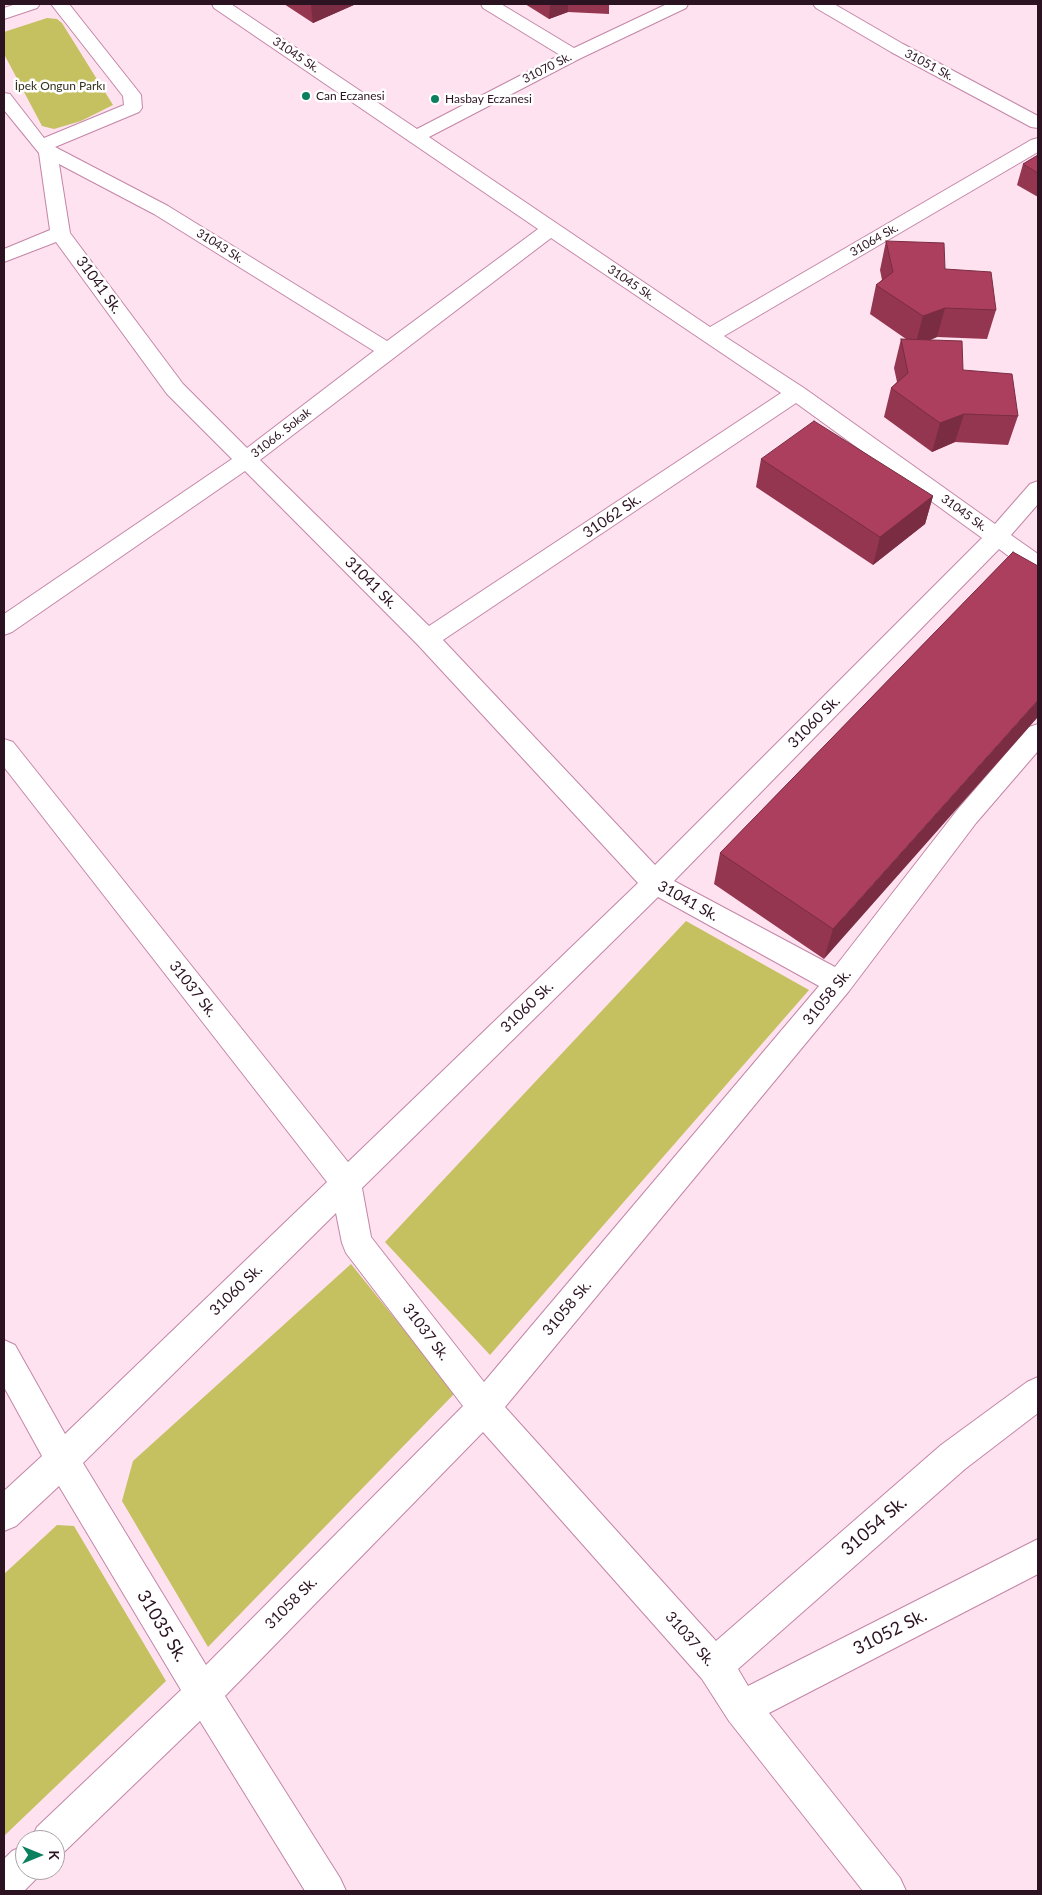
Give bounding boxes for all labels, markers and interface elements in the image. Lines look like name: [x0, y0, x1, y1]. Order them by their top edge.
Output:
street label: 31045 Sk.: [270, 34, 322, 76]
street label: 31051 Sk.: [902, 46, 956, 84]
street label: 31070 Sk.: [520, 50, 574, 86]
park label: İpek Ongun Parkı: [15, 79, 105, 93]
place label: Can Eczanesi: [316, 89, 385, 103]
marker: Can Eczanesi: [300, 90, 312, 102]
place label: Hasbay Eczanesi: [445, 92, 532, 106]
marker: Hasbay Eczanesi: [429, 93, 441, 105]
street label: 31064 Sk.: [847, 220, 901, 260]
street label: 31043 Sk.: [194, 226, 246, 266]
street label: 31041 Sk.: [72, 253, 126, 317]
street label: 31045 Sk.: [605, 262, 657, 304]
street label: 31066. Sokak: [248, 405, 314, 461]
street label: 31062 Sk.: [579, 490, 645, 542]
street label: 31045 Sk.: [938, 492, 990, 534]
street label: 31041 Sk.: [341, 553, 401, 613]
street label: 31060 Sk.: [784, 692, 844, 752]
street label: 31041 Sk.: [655, 877, 721, 925]
street label: 31037 Sk.: [165, 957, 221, 1021]
street label: 31058 Sk.: [799, 965, 855, 1029]
street label: 31060 Sk.: [497, 977, 557, 1037]
street label: 31060 Sk.: [206, 1260, 266, 1320]
street label: 31058 Sk.: [539, 1277, 595, 1339]
street label: 31037 Sk.: [399, 1300, 453, 1364]
street label: 31054 Sk.: [837, 1492, 911, 1560]
street label: 31058 Sk.: [261, 1573, 321, 1633]
street label: 31035 Sk.: [132, 1586, 192, 1666]
street label: 31052 Sk.: [850, 1604, 930, 1660]
street label: 31037 Sk.: [661, 1608, 719, 1670]
north arrow: [15, 1830, 65, 1880]
text: K: [46, 1850, 63, 1860]

